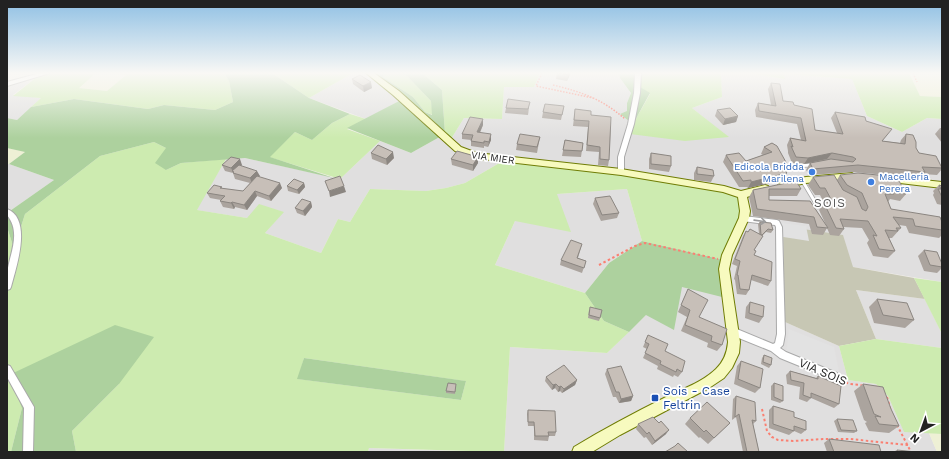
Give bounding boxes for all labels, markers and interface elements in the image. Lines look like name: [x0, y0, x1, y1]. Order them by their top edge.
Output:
street label: VIA MIER: [471, 149, 516, 166]
place label: Edicola Bridda Marilena: [734, 161, 804, 184]
marker: Edicola Bridda Marilena: [807, 167, 817, 177]
place label: Macelleria Perera: [879, 171, 929, 194]
marker: Macelleria Perera: [866, 177, 876, 187]
district label: SOIS: [814, 196, 846, 210]
one-way arrow: [753, 217, 766, 225]
street label: VIA SOIS: [797, 356, 849, 388]
place label: Sois - Case Feltrin: [663, 384, 730, 412]
marker: Sois - Case Feltrin: [650, 393, 660, 403]
north arrow: [901, 411, 941, 451]
text: N: [907, 431, 922, 446]

